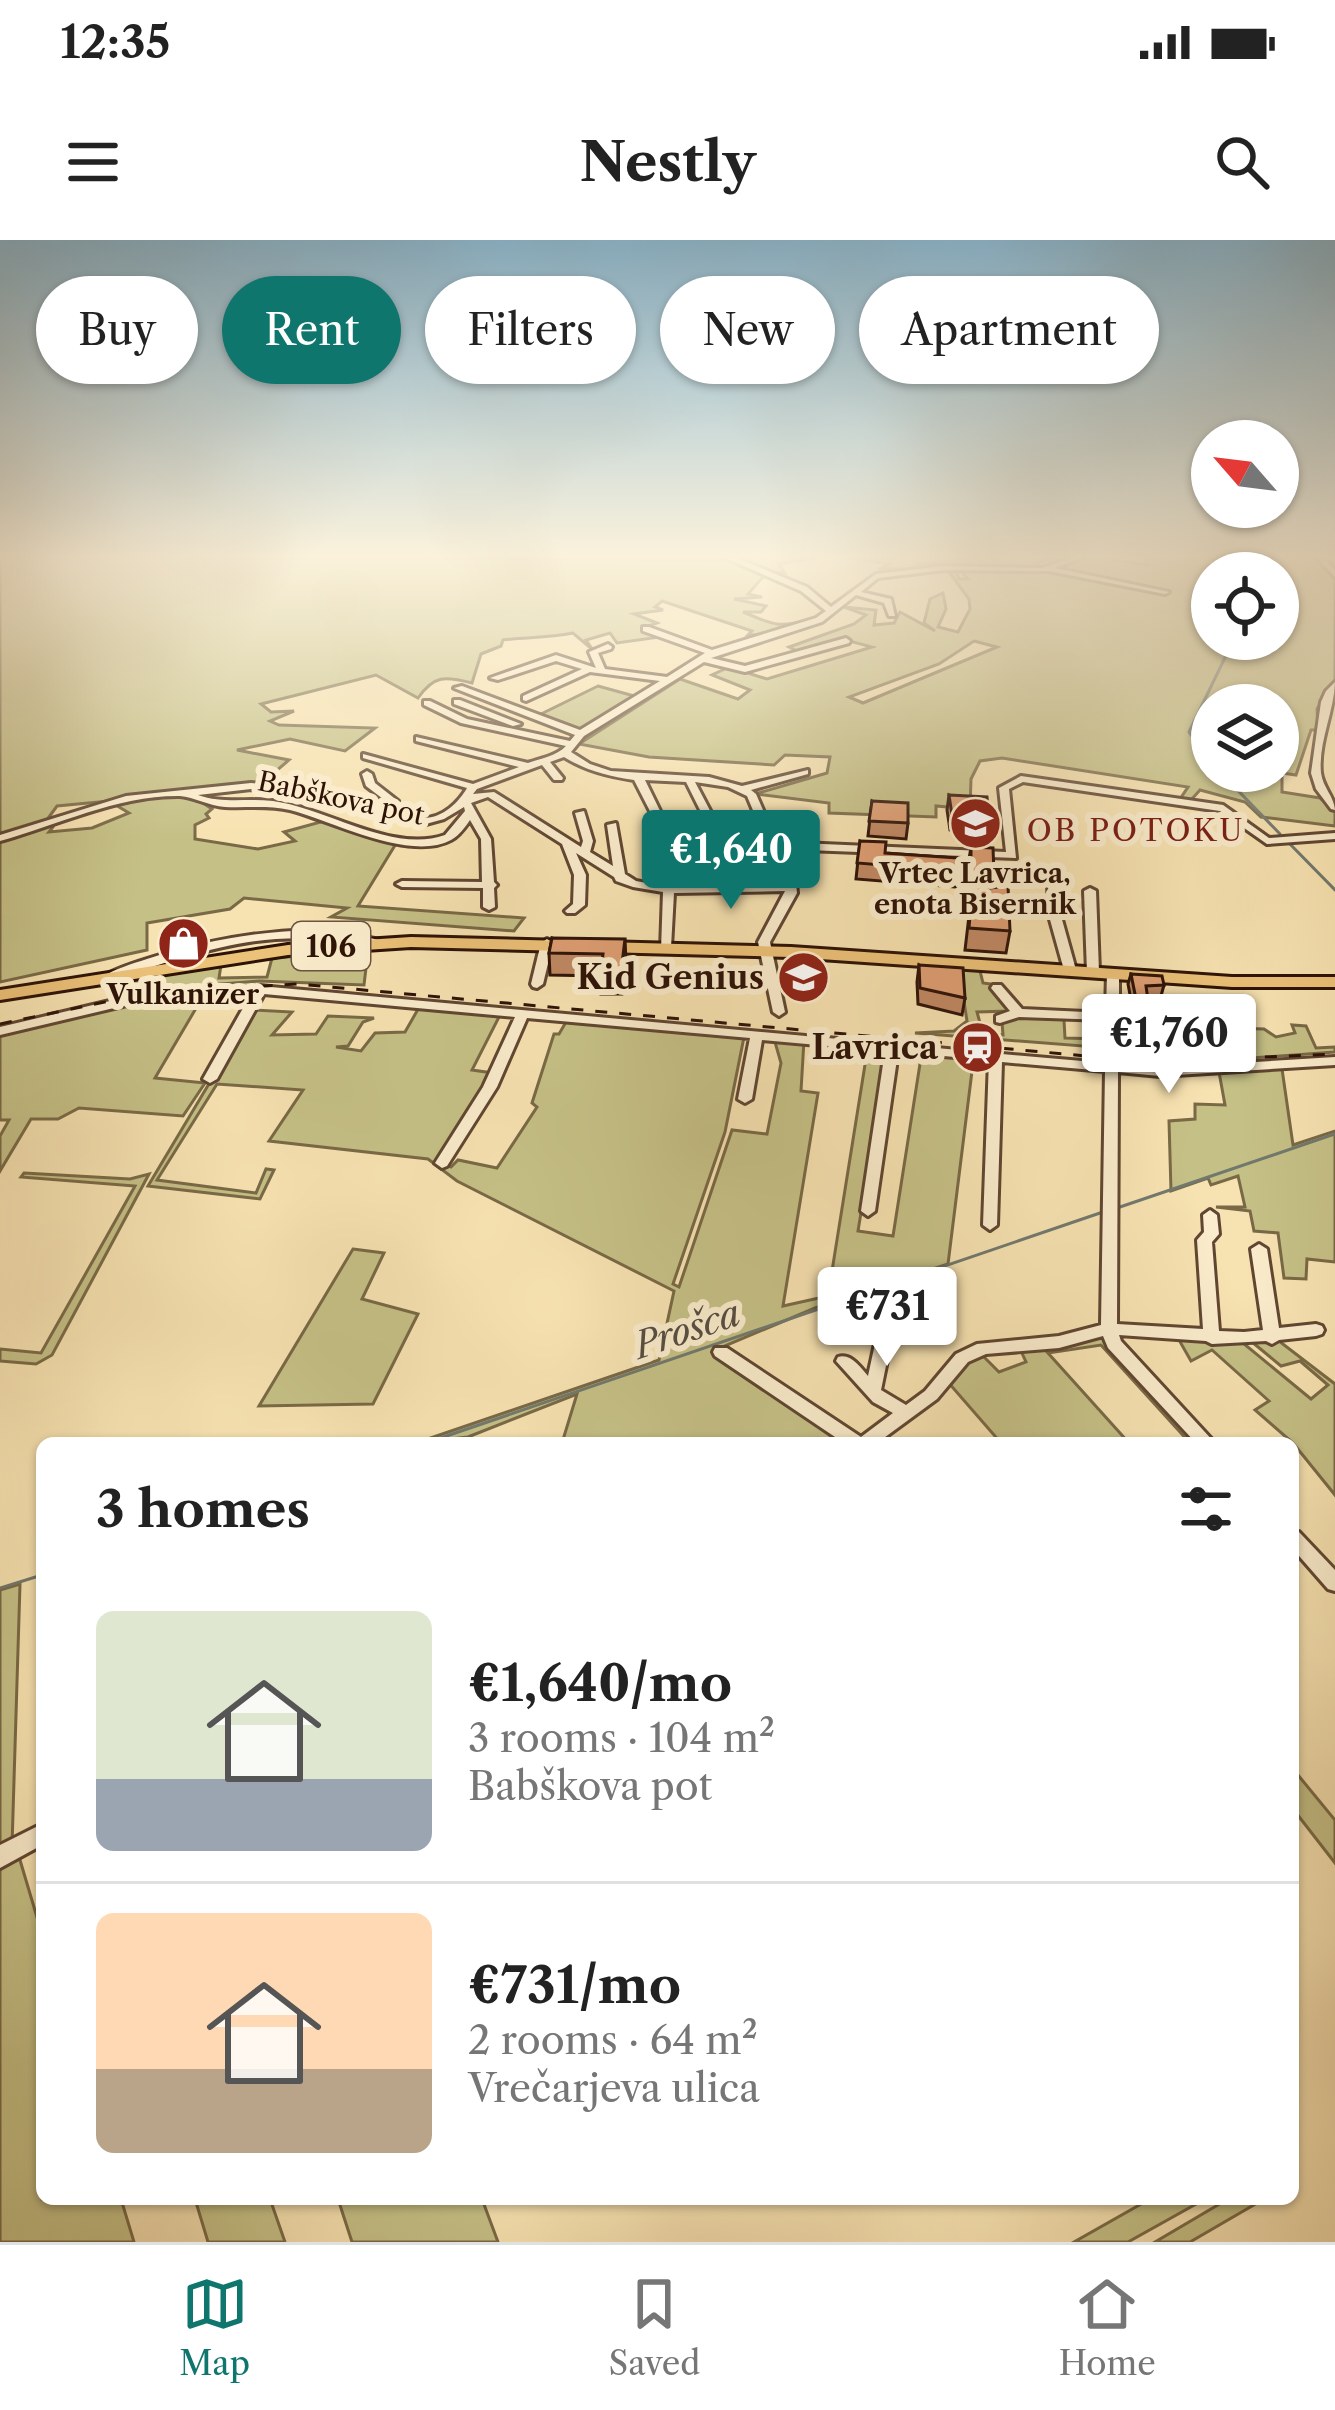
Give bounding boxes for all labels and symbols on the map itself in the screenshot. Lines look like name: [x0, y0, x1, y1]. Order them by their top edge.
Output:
north arrow: [1191, 420, 1299, 528]
street label: Babškova pot: [255, 764, 428, 832]
school or university icon: Vrtec Lavrica, enota Bisernik: [947, 795, 1003, 851]
pin: €1,640: [633, 810, 829, 912]
district label: OB POTOKU: [1027, 812, 1245, 849]
place label: Vrtec Lavrica, enota Bisernik: [874, 857, 1077, 921]
shop icon: Vulkanizer: [155, 916, 211, 972]
road number: 106: [292, 922, 370, 970]
school or university icon: Kid Genius: [775, 949, 831, 1005]
place label: Kid Genius: [576, 957, 764, 998]
place label: Vulkanizer: [106, 978, 260, 1011]
pin: €1,760: [1071, 994, 1267, 1096]
station icon: Lavrica: [949, 1019, 1005, 1075]
place label: Lavrica: [811, 1027, 939, 1068]
pin: €731: [816, 1267, 958, 1369]
water label: Prošca: [625, 1290, 746, 1369]

